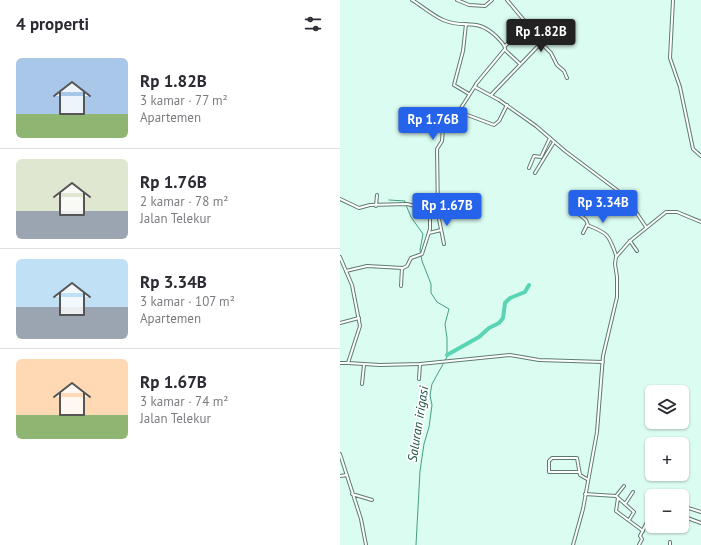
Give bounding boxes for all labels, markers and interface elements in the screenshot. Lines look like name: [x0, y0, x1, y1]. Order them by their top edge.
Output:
text: 4 properti: [16, 13, 89, 35]
icon: filters: [302, 13, 324, 35]
pin: Rp 1.82B: [500, 19, 582, 53]
text: Rp 1.82B: [515, 23, 567, 40]
text: Rp 1.82B: [140, 70, 207, 92]
icon: home: [48, 74, 96, 122]
text: 3 kamar · 77 m²: [140, 92, 228, 109]
pin: Rp 1.76B: [392, 107, 474, 141]
text: Apartemen: [140, 109, 201, 126]
text: Rp 1.76B: [407, 111, 459, 128]
text: Rp 1.76B: [140, 171, 207, 193]
icon: home: [48, 175, 96, 223]
pin: Rp 3.34B: [562, 190, 644, 224]
text: 2 kamar · 78 m²: [140, 193, 228, 210]
pin: Rp 1.67B: [406, 193, 488, 227]
text: Rp 3.34B: [577, 194, 629, 211]
text: Rp 1.67B: [421, 197, 473, 214]
text: Jalan Telekur: [140, 210, 211, 227]
text: Rp 3.34B: [140, 271, 207, 293]
icon: home: [48, 275, 96, 323]
text: 3 kamar · 107 m²: [140, 293, 235, 310]
text: Apartemen: [140, 310, 201, 327]
text: Rp 1.67B: [140, 371, 207, 393]
icon: home: [48, 375, 96, 423]
water label: Saluran irigasi: [404, 384, 432, 463]
map controls: [645, 385, 689, 533]
button: layers: [645, 385, 689, 429]
text: 3 kamar · 74 m²: [140, 393, 228, 410]
text: Jalan Telekur: [140, 410, 211, 427]
button: +: [645, 437, 689, 481]
button: −: [645, 489, 689, 533]

